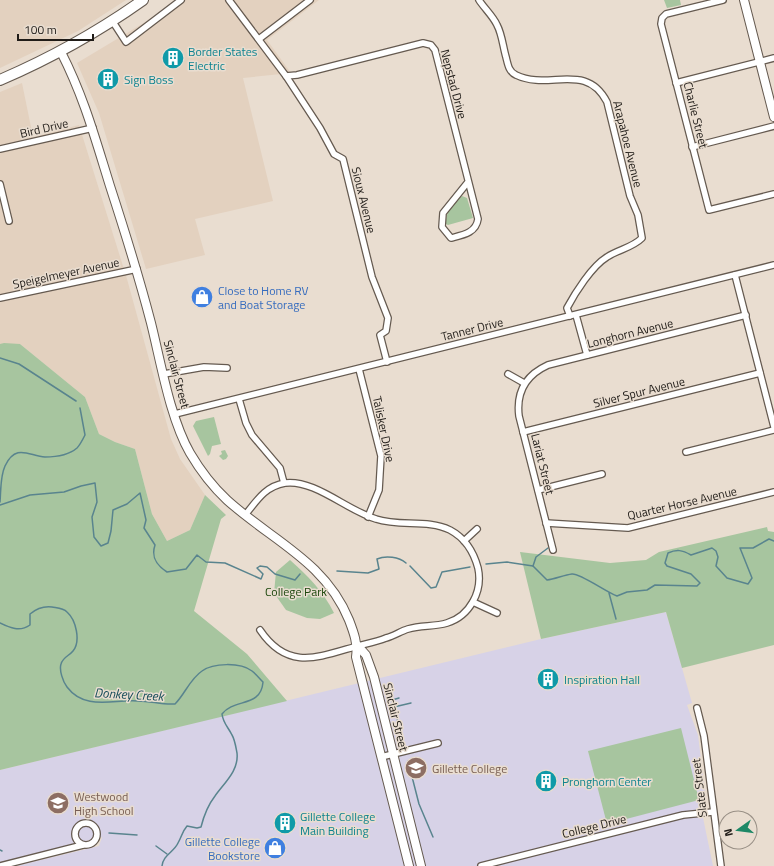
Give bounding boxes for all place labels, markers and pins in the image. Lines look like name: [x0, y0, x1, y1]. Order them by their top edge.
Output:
place label: Border States Electric: [188, 42, 258, 75]
building icon: Border States Electric: [160, 45, 186, 71]
building icon: Sign Boss: [95, 66, 121, 92]
place label: Sign Boss: [124, 70, 174, 89]
place label: Close to Home RV and Boat Storage: [218, 281, 308, 314]
shop icon: Close to Home RV and Boat Storage: [189, 284, 215, 310]
building icon: Inspiration Hall: [535, 666, 561, 692]
place label: Inspiration Hall: [564, 670, 640, 689]
school or university icon: Gillette College: [403, 755, 429, 781]
place label: Gillette College: [432, 759, 507, 778]
building icon: Pronghorn Center: [533, 768, 559, 794]
place label: Pronghorn Center: [562, 772, 651, 791]
place label: Westwood High School: [74, 787, 134, 820]
school or university icon: Westwood High School: [45, 790, 71, 816]
place label: Gillette College Main Building: [300, 807, 375, 840]
building icon: Gillette College Main Building: [272, 810, 298, 836]
place label: Gillette College Bookstore: [185, 832, 260, 865]
shop icon: Gillette College Bookstore: [262, 835, 288, 861]

